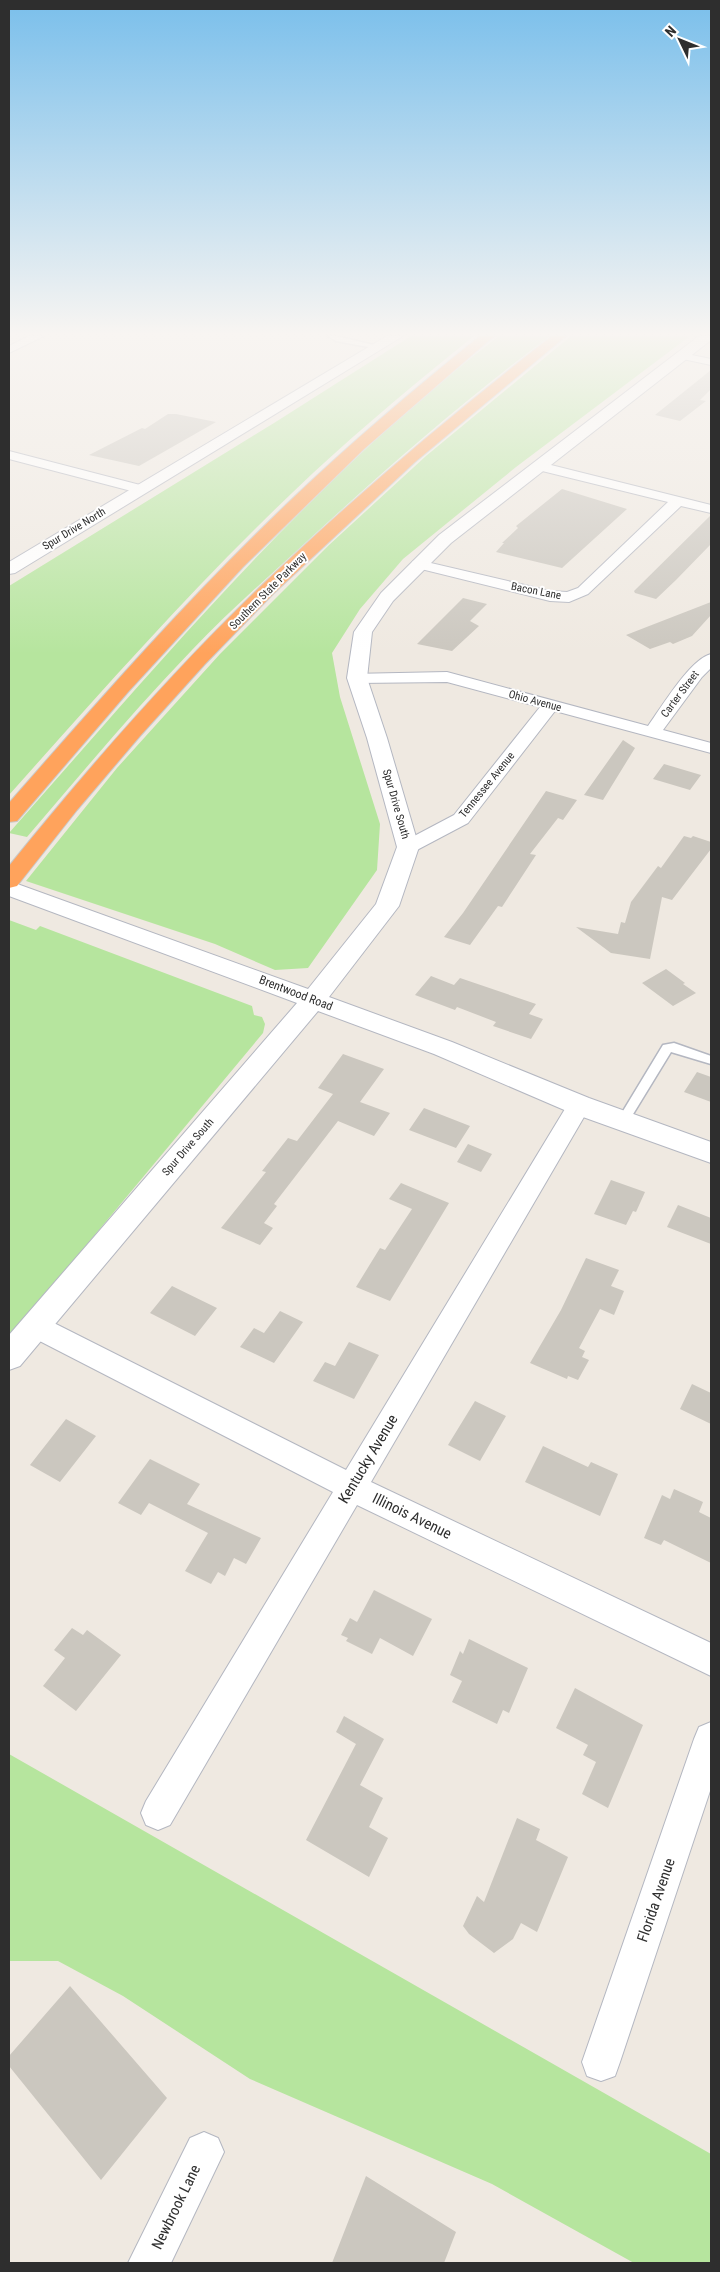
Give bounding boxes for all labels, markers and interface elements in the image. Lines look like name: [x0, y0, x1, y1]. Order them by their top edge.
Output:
north arrow: [655, 15, 705, 65]
text: N: [662, 23, 679, 40]
street label: Spur Drive North: [40, 505, 108, 553]
street label: Southern State Parkway: [227, 550, 309, 632]
street label: Bacon Lane: [510, 580, 562, 602]
street label: Carter Street: [658, 668, 702, 720]
street label: Ohio Avenue: [507, 688, 563, 714]
street label: Tennessee Avenue: [457, 750, 517, 820]
street label: Spur Drive South: [380, 768, 412, 840]
street label: Brentwood Road: [257, 973, 335, 1013]
street label: Spur Drive South: [160, 1116, 216, 1178]
street label: Kentucky Avenue: [334, 1411, 402, 1507]
street label: Illinois Avenue: [370, 1489, 454, 1543]
street label: Florida Avenue: [633, 1856, 679, 1944]
street label: Newbrook Lane: [148, 2162, 204, 2252]

